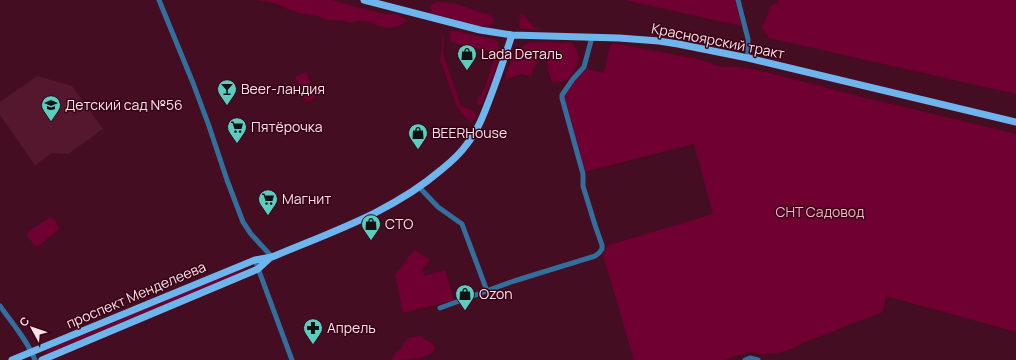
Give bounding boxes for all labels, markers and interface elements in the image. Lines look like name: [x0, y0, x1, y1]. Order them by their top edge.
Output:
street label: Красноярский тракт: [650, 18, 786, 63]
shop icon: Lada Dеталь: [456, 43, 478, 71]
place label: Lada Dеталь: [481, 44, 562, 63]
bar icon: Beer-ландия: [216, 78, 238, 106]
place label: Beer-ландия: [241, 79, 325, 98]
school or university icon: Детский сад №56: [40, 94, 62, 122]
place label: Детский сад №56: [65, 95, 183, 114]
supermarket icon: Пятёрочка: [226, 116, 248, 144]
place label: Пятёрочка: [251, 117, 323, 136]
shop icon: BEERHouse: [407, 122, 429, 150]
place label: BEERHouse: [432, 123, 507, 142]
supermarket icon: Магнит: [257, 188, 279, 216]
place label: Магнит: [282, 189, 331, 208]
park label: СНТ Садовод: [776, 202, 864, 221]
shop icon: СТО: [360, 213, 382, 241]
place label: СТО: [385, 214, 414, 233]
street label: проспект Менделеева: [63, 257, 208, 333]
shop icon: Ozon: [454, 283, 476, 311]
place label: Ozon: [479, 284, 513, 303]
north arrow: [12, 308, 52, 348]
text: С: [16, 313, 32, 329]
pharmacy icon: Апрель: [302, 317, 324, 345]
place label: Апрель: [327, 318, 376, 337]

